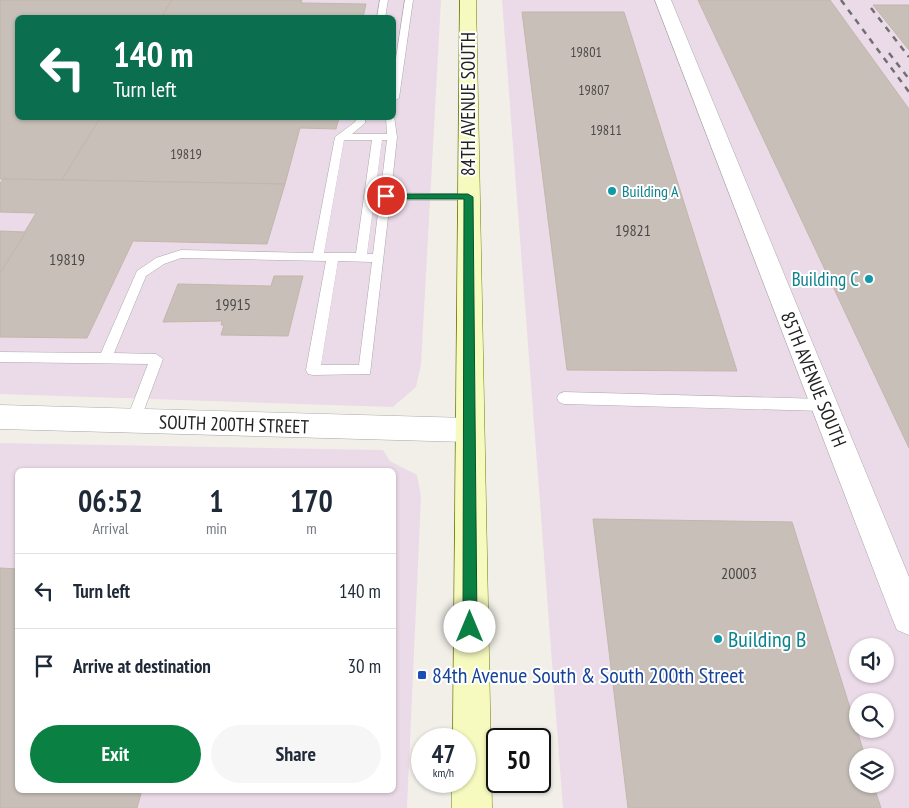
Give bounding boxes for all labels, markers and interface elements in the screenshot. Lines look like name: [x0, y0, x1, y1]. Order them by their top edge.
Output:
text: 140 m: [113, 31, 194, 77]
street label: 84TH AVENUE SOUTH: [456, 32, 480, 176]
icon: left: [30, 35, 95, 100]
house number: 19801: [570, 43, 602, 61]
text: Turn left: [113, 75, 177, 103]
house number: 19807: [578, 81, 610, 99]
house number: 19811: [590, 121, 622, 139]
house number: 19819: [170, 145, 202, 163]
pin: [365, 175, 407, 217]
place label: Building A: [622, 181, 679, 201]
icon: arrive: [372, 182, 400, 210]
marker: Building A: [606, 185, 618, 197]
house number: 19821: [615, 220, 651, 240]
house number: 19819: [49, 249, 85, 269]
place label: Building C: [792, 267, 859, 291]
marker: Building C: [863, 273, 875, 285]
house number: 19915: [215, 294, 251, 314]
street label: 85TH AVENUE SOUTH: [776, 308, 852, 450]
street label: SOUTH 200TH STREET: [159, 409, 310, 439]
text: 06:52: [78, 481, 143, 520]
text: 1: [209, 481, 224, 520]
text: 170: [290, 481, 333, 520]
text: Arrival: [92, 518, 129, 538]
text: min: [206, 518, 227, 538]
text: m: [306, 518, 317, 538]
house number: 20003: [721, 563, 757, 583]
icon: left: [30, 577, 58, 605]
text: Turn left: [73, 579, 130, 603]
text: 140 m: [339, 579, 381, 603]
position arrow: [443, 600, 495, 652]
place label: Building B: [728, 625, 806, 653]
marker: Building B: [712, 633, 724, 645]
map controls: [849, 638, 894, 793]
button: sound: [849, 638, 894, 683]
icon: arrive: [30, 652, 58, 680]
text: Arrive at destination: [73, 654, 211, 678]
text: 30 m: [348, 654, 381, 678]
place label: 84th Avenue South & South 200th Street: [432, 661, 744, 689]
marker: 84th Avenue South & South 200th Street: [416, 669, 428, 681]
button: search: [849, 693, 894, 738]
button: Exit: [30, 725, 201, 783]
button: Share: [211, 725, 381, 783]
speed limit sign: 50: [486, 728, 551, 793]
text: 47: [432, 738, 455, 770]
button: layers: [849, 748, 894, 793]
text: km/h: [433, 765, 454, 780]

